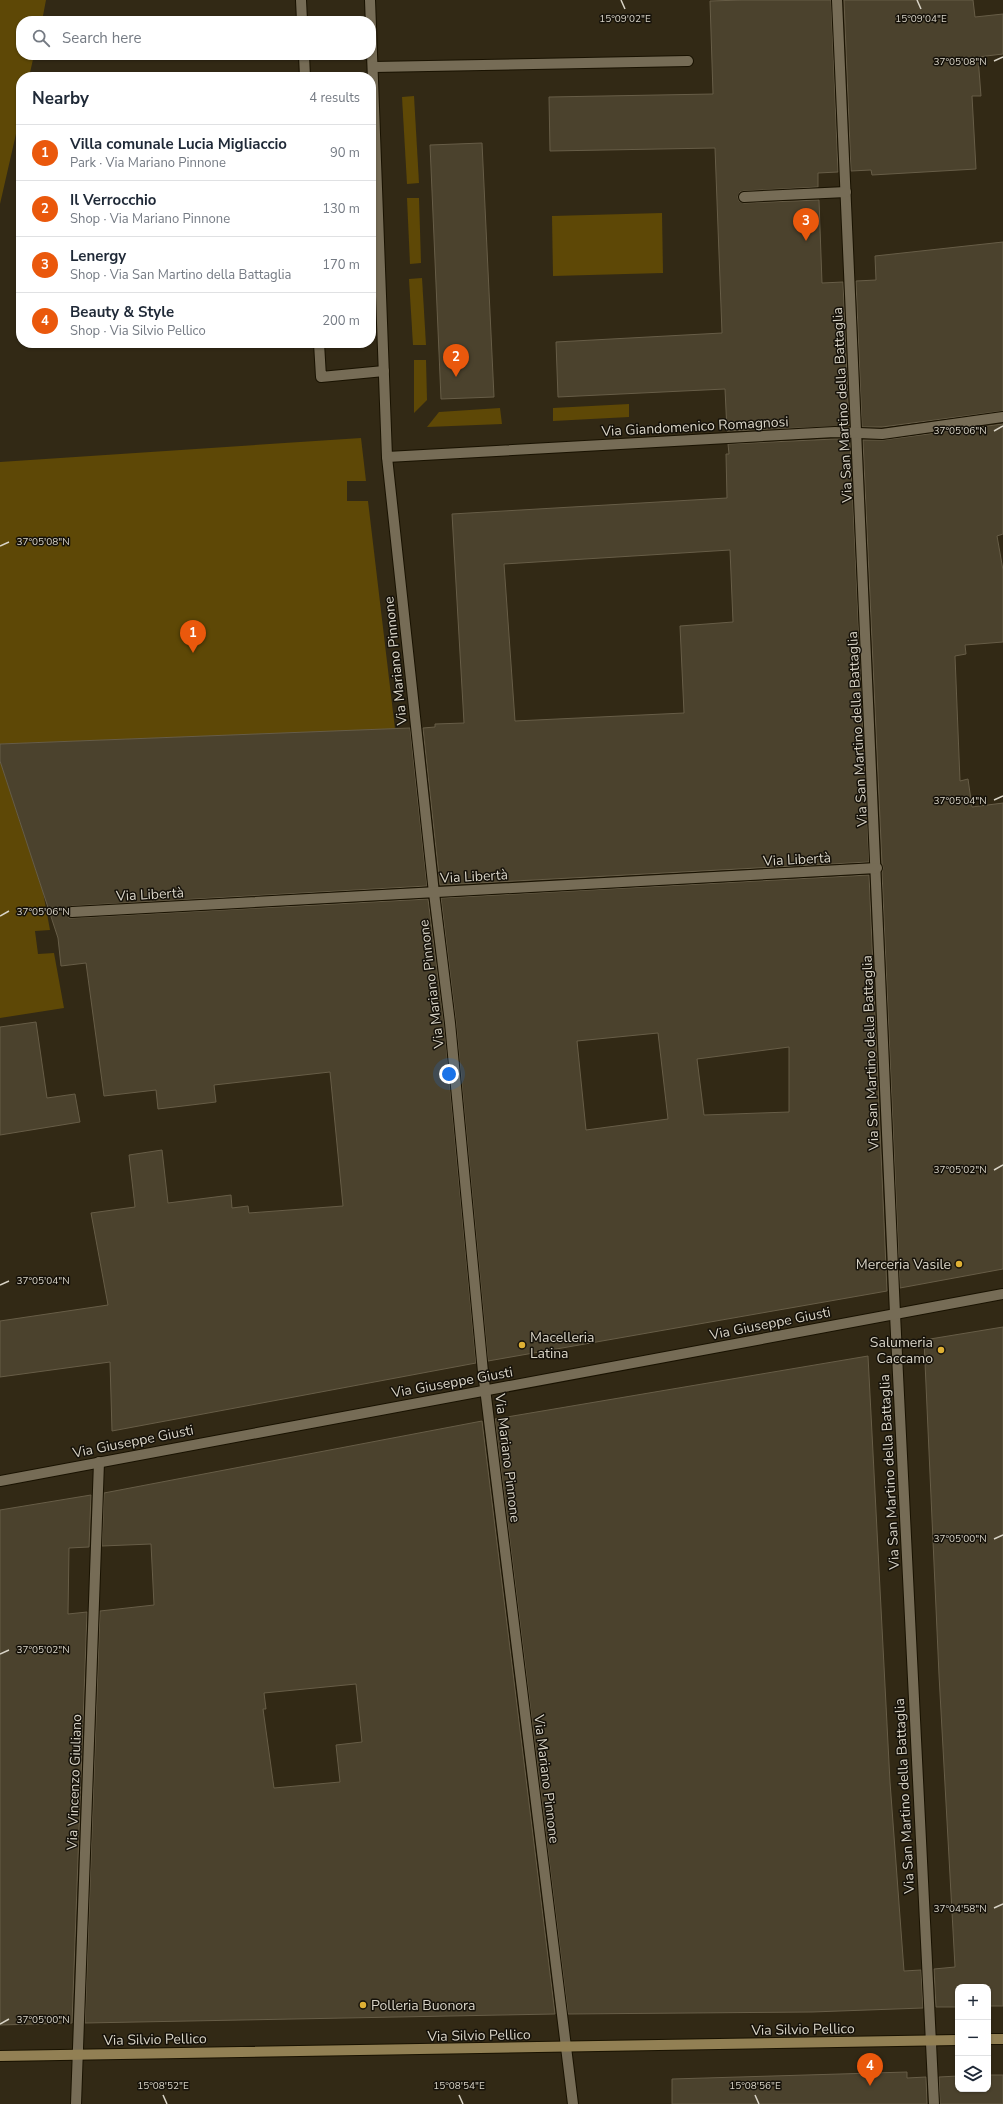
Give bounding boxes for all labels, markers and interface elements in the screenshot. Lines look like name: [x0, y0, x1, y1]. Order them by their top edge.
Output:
text: 15°09'02"E: [599, 12, 651, 26]
text: 15°09'04"E: [895, 12, 947, 26]
search box: [16, 16, 376, 60]
icon: search: [30, 27, 52, 49]
text: Search here: [62, 28, 142, 48]
text: 37°05'08"N: [933, 55, 987, 69]
text: Nearby: [32, 87, 89, 110]
text: 4 results: [309, 89, 360, 107]
text: Villa comunale Lucia Migliaccio: [70, 134, 287, 154]
text: 1: [41, 144, 49, 162]
text: 90 m: [330, 144, 360, 162]
text: Park · Via Mariano Pinnone: [70, 154, 226, 172]
text: Il Verrocchio: [70, 190, 156, 210]
text: 2: [41, 200, 49, 218]
text: 130 m: [322, 200, 360, 218]
pin: 3: [793, 208, 819, 241]
text: Shop · Via Mariano Pinnone: [70, 210, 230, 228]
text: Lenergy: [70, 246, 126, 266]
text: 3: [41, 256, 49, 274]
text: 170 m: [322, 256, 360, 274]
text: Shop · Via San Martino della Battaglia: [70, 266, 291, 284]
text: Beauty & Style: [70, 302, 174, 322]
street label: Via San Martino della Battaglia: [828, 307, 857, 504]
text: 4: [41, 312, 49, 330]
text: 200 m: [322, 312, 360, 330]
text: Shop · Via Silvio Pellico: [70, 322, 206, 340]
pin: 2: [443, 344, 469, 377]
street label: Via Giandomenico Romagnosi: [600, 412, 789, 441]
text: 37°05'06"N: [933, 424, 987, 438]
text: 37°05'08"N: [16, 535, 70, 549]
street label: Via Mariano Pinnone: [379, 596, 412, 727]
pin: 1: [180, 620, 206, 653]
street label: Via San Martino della Battaglia: [843, 631, 872, 828]
text: 37°05'04"N: [933, 794, 987, 808]
street label: Via Libertà: [762, 848, 832, 871]
street label: Via Libertà: [439, 865, 509, 888]
street label: Via Libertà: [115, 883, 185, 906]
text: 37°05'06"N: [16, 905, 70, 919]
street label: Via Mariano Pinnone: [414, 919, 449, 1050]
street label: Via San Martino della Battaglia: [858, 955, 883, 1152]
your location: [439, 1064, 459, 1084]
text: 37°05'02"N: [933, 1163, 987, 1177]
place label: Merceria Vasile: [856, 1255, 951, 1274]
marker: Merceria Vasile: [954, 1259, 964, 1269]
text: 37°05'04"N: [16, 1274, 70, 1288]
street label: Via Giuseppe Giusti: [707, 1302, 832, 1345]
place label: Macelleria Latina: [530, 1328, 595, 1363]
place label: Salumeria Caccamo: [870, 1333, 933, 1368]
marker: Macelleria Latina: [517, 1340, 527, 1350]
marker: Salumeria Caccamo: [936, 1345, 946, 1355]
street label: Via Giuseppe Giusti: [389, 1362, 514, 1403]
street label: Via San Martino della Battaglia: [875, 1374, 904, 1571]
street label: Via Mariano Pinnone: [490, 1392, 525, 1523]
street label: Via Giuseppe Giusti: [70, 1420, 195, 1463]
text: 37°05'00"N: [933, 1532, 987, 1546]
text: 37°05'02"N: [16, 1643, 70, 1657]
street label: Via San Martino della Battaglia: [890, 1698, 919, 1895]
street label: Via Vincenzo Giuliano: [63, 1713, 86, 1851]
street label: Via Mariano Pinnone: [529, 1713, 564, 1844]
text: 37°04'58"N: [933, 1902, 987, 1916]
map controls: [955, 1984, 991, 2092]
button: +: [955, 1984, 991, 2020]
place label: Polleria Buonora: [371, 1996, 475, 2015]
marker: Polleria Buonora: [358, 2000, 368, 2010]
text: 37°05'00"N: [16, 2013, 70, 2027]
street label: Via Silvio Pellico: [750, 2019, 855, 2040]
button: −: [955, 2020, 991, 2056]
street label: Via Silvio Pellico: [426, 2025, 531, 2046]
street label: Via Silvio Pellico: [102, 2029, 207, 2050]
pin: 4: [857, 2053, 883, 2086]
button: layers: [955, 2056, 991, 2092]
text: 15°08'52"E: [137, 2079, 189, 2093]
text: 15°08'54"E: [433, 2079, 485, 2093]
text: 15°08'56"E: [729, 2079, 781, 2093]

